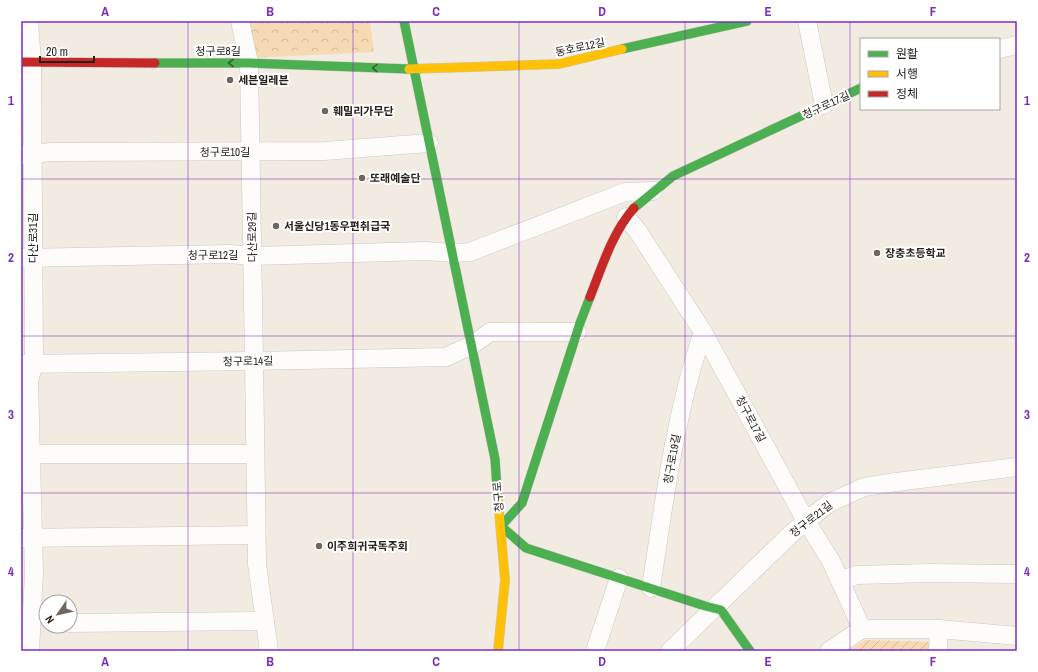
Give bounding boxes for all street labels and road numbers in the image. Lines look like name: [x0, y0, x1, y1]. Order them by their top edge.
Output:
street label: 동호로12길: [554, 35, 606, 59]
street label: 청구로8길: [195, 44, 241, 58]
street label: 청구로17길: [800, 88, 852, 122]
street label: 청구로10길: [200, 145, 250, 159]
street label: 다산로29길: [245, 212, 259, 262]
street label: 다산로31길: [26, 213, 40, 263]
street label: 청구로12길: [188, 248, 238, 262]
street label: 청구로14길: [223, 354, 273, 368]
street label: 청구로17길: [733, 393, 769, 445]
street label: 청구로19길: [661, 433, 683, 485]
street label: 청구로: [490, 481, 506, 513]
street label: 청구로21길: [787, 498, 835, 540]

